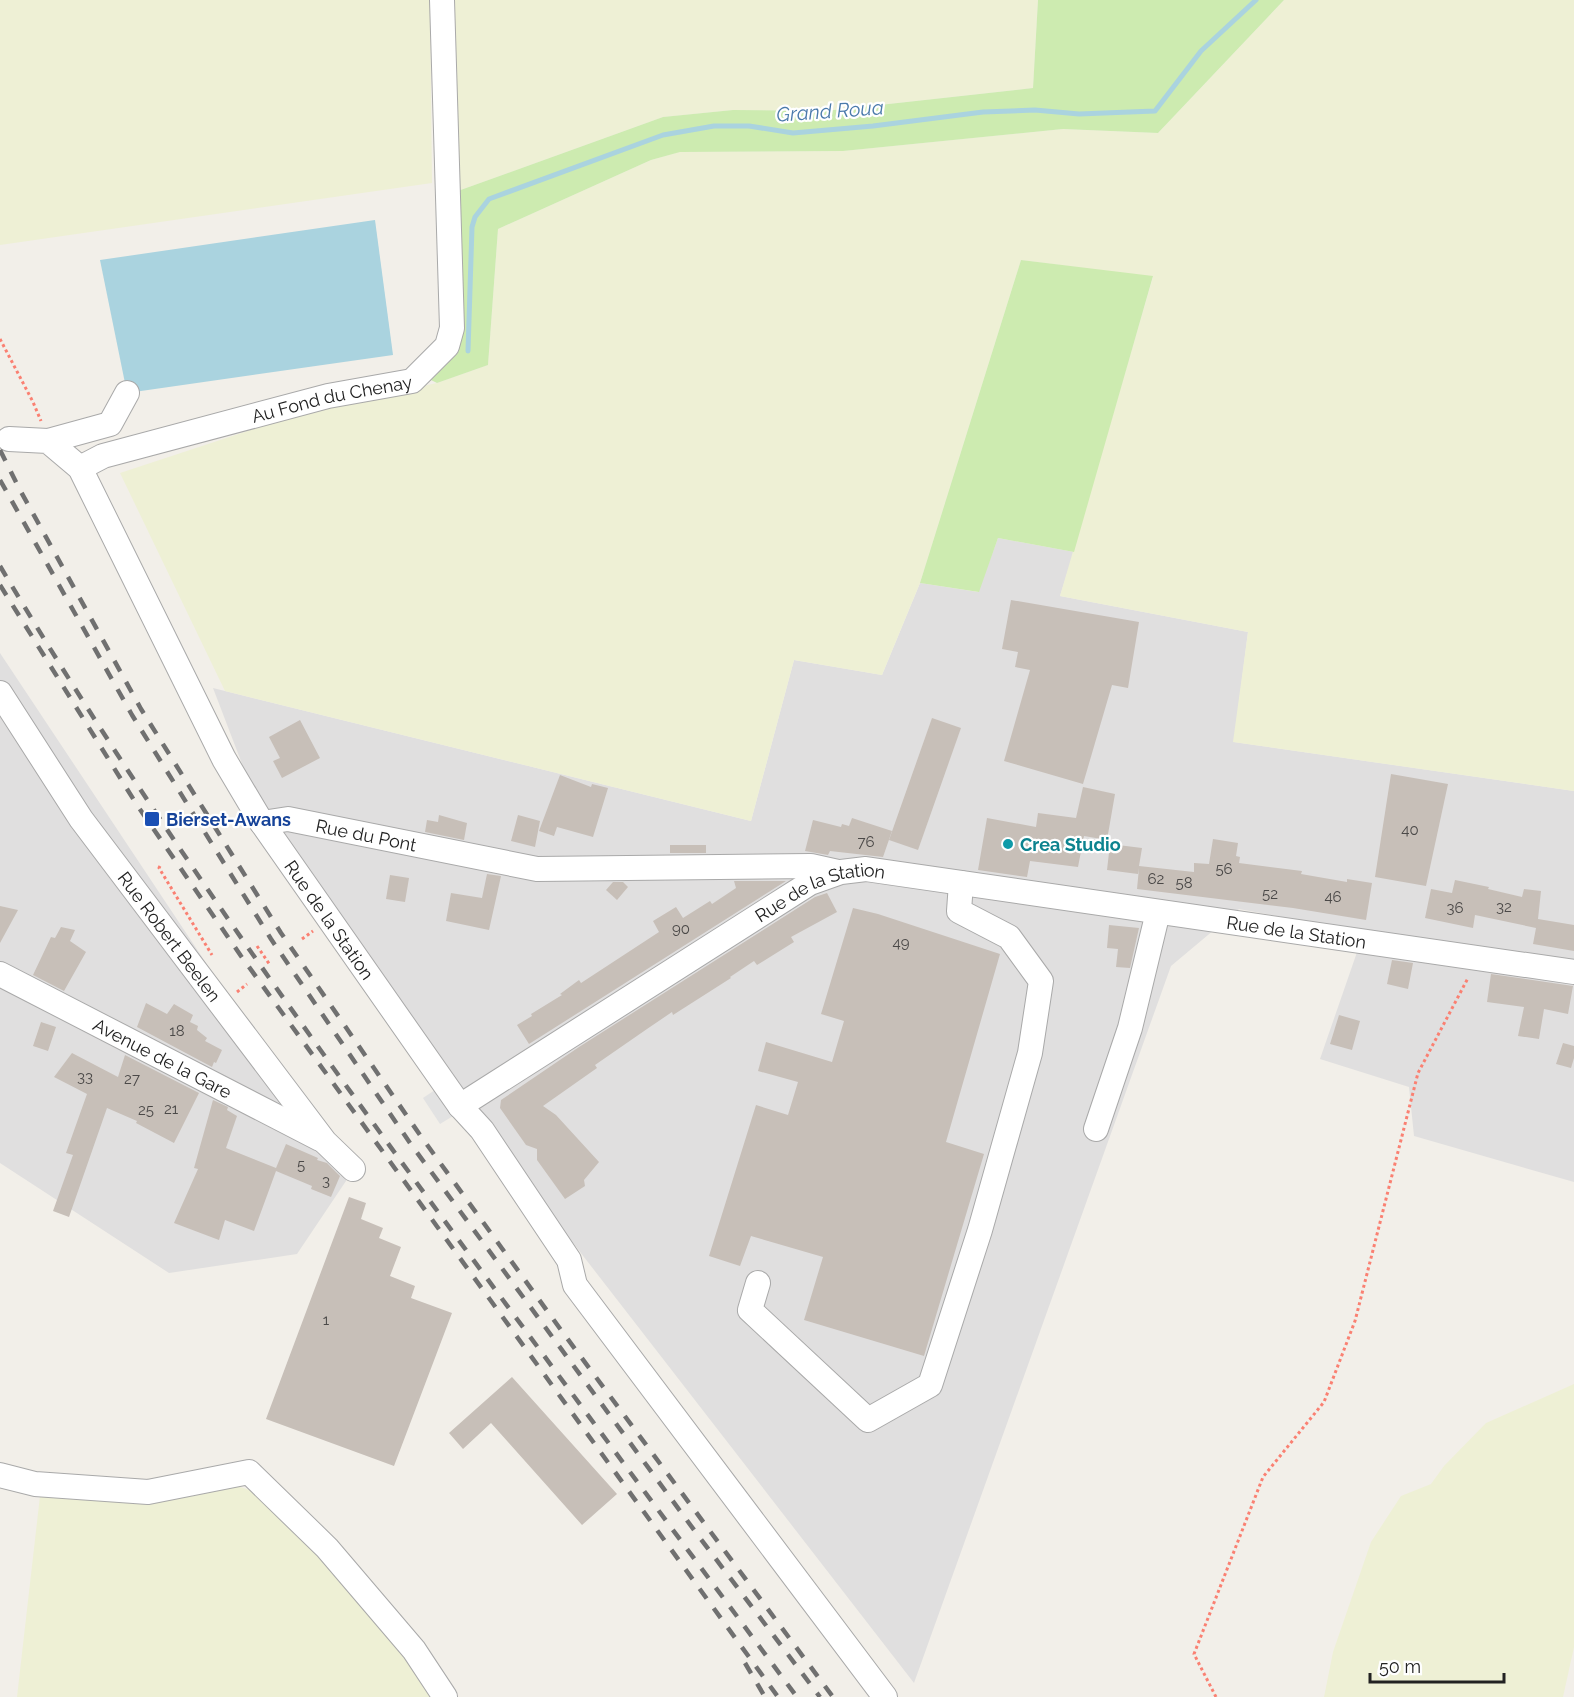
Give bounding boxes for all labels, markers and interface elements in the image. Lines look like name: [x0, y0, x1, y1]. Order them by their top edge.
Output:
water label: Grand Roua: [776, 95, 885, 127]
street label: Au Fond du Chenay: [249, 371, 414, 426]
place label: Bierset-Awans: [166, 809, 291, 830]
marker: Bierset-Awans: [143, 810, 161, 828]
street label: Rue du Pont: [314, 814, 418, 855]
house number: 40: [1401, 821, 1419, 839]
house number: 76: [857, 833, 875, 851]
place label: Crea Studio: [1020, 834, 1121, 855]
marker: Crea Studio: [1001, 837, 1015, 851]
street label: Rue de la Station: [281, 856, 379, 983]
street label: Rue de la Station: [751, 858, 887, 926]
house number: 56: [1215, 860, 1233, 878]
street label: Rue Robert Beelen: [114, 867, 226, 1006]
house number: 62: [1148, 870, 1165, 888]
house number: 58: [1175, 874, 1193, 892]
house number: 52: [1262, 885, 1278, 903]
house number: 46: [1324, 888, 1342, 906]
house number: 32: [1496, 898, 1512, 916]
house number: 36: [1446, 899, 1464, 917]
street label: Rue de la Station: [1225, 911, 1368, 952]
house number: 90: [672, 920, 690, 938]
house number: 49: [893, 934, 910, 952]
street label: Avenue de la Gare: [90, 1014, 236, 1102]
house number: 18: [169, 1022, 185, 1040]
house number: 33: [77, 1068, 93, 1086]
house number: 27: [124, 1070, 140, 1088]
house number: 21: [164, 1100, 179, 1118]
house number: 25: [138, 1101, 154, 1119]
house number: 5: [297, 1156, 305, 1174]
house number: 3: [322, 1172, 330, 1190]
house number: 1: [323, 1311, 330, 1329]
scale bar: [1370, 1646, 1504, 1684]
text: 50 m: [1379, 1656, 1421, 1677]

